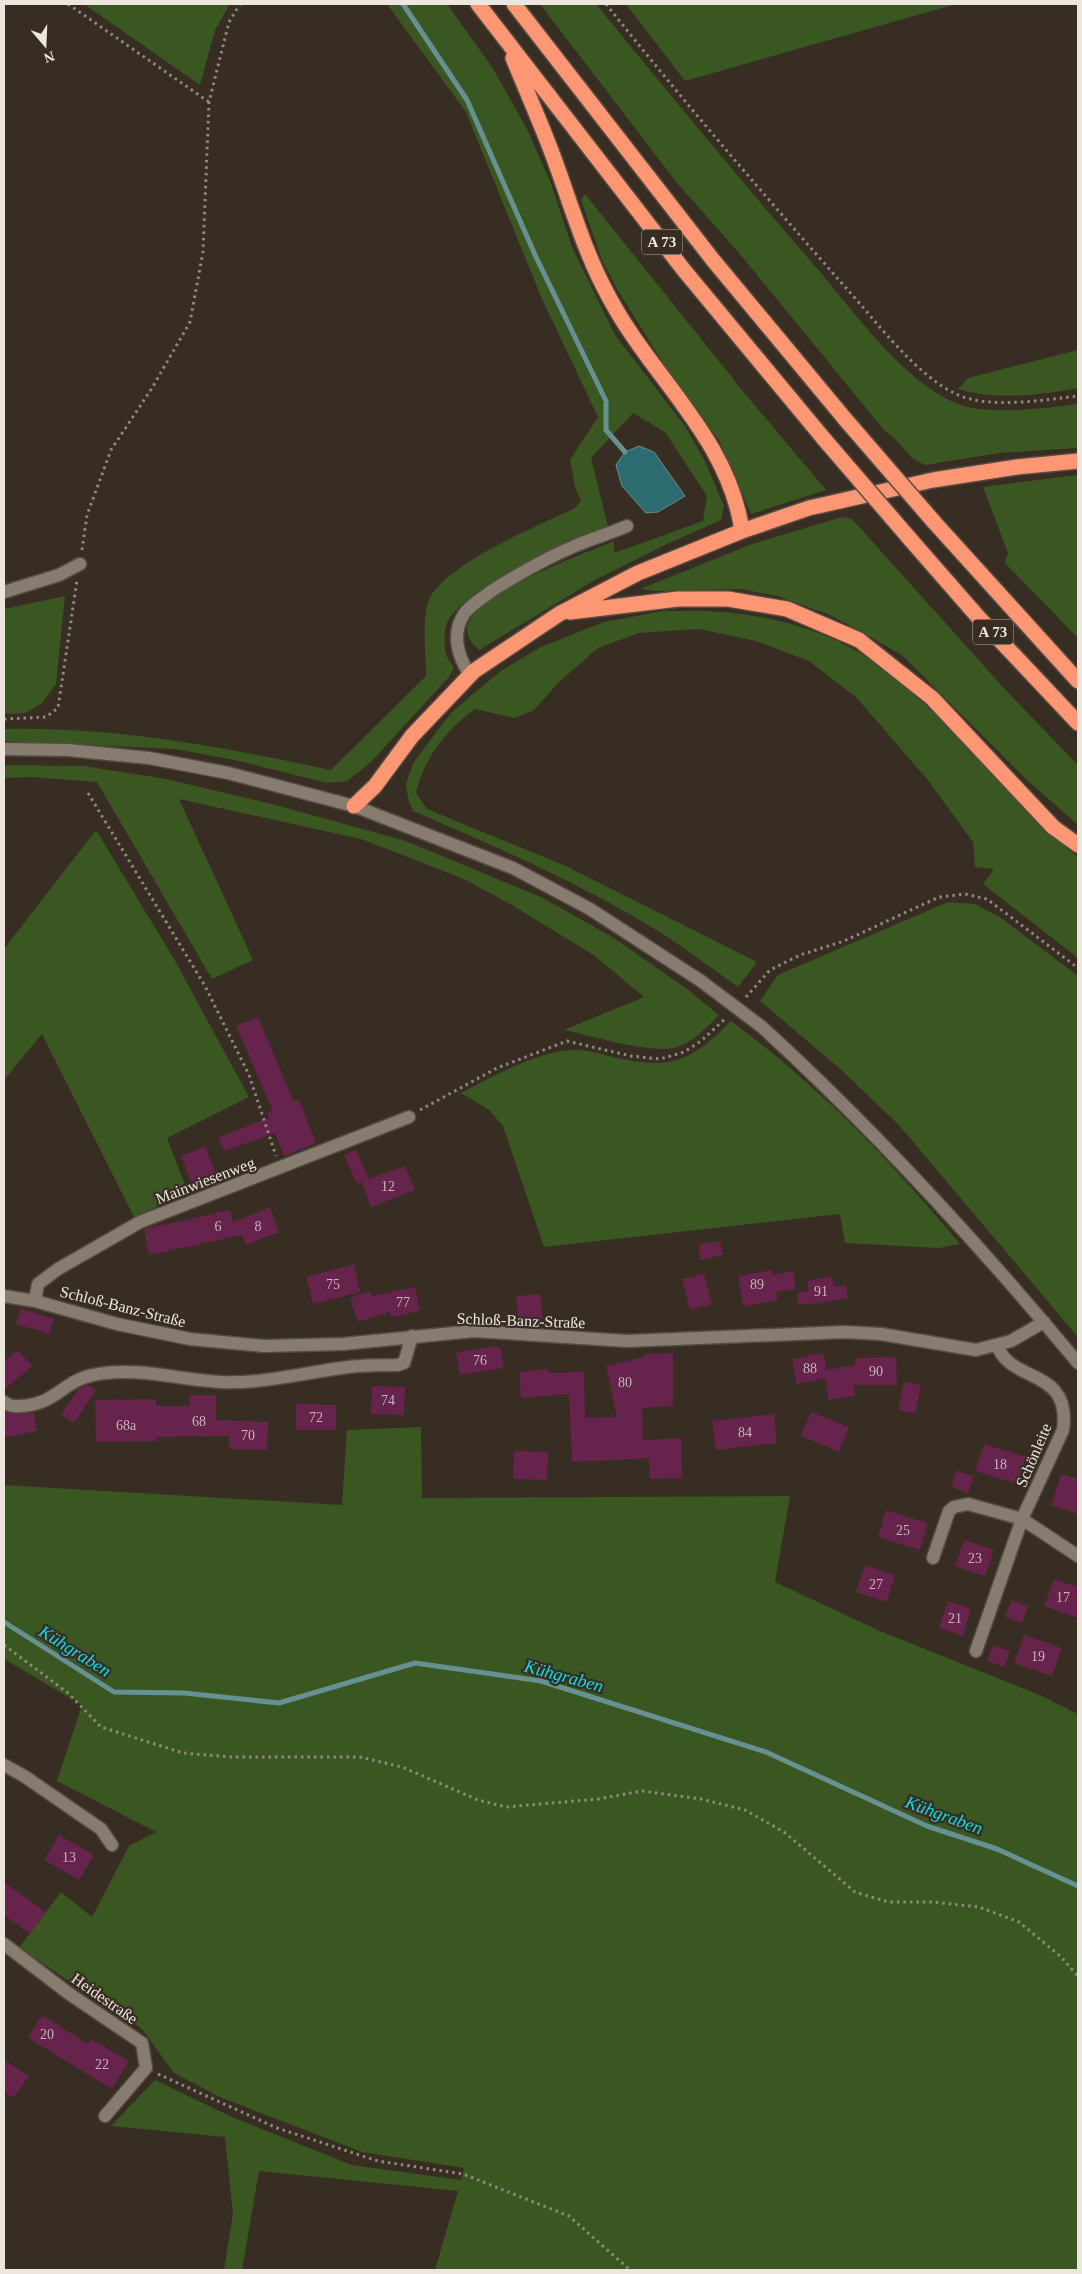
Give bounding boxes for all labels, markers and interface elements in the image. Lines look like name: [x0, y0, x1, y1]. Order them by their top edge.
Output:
north arrow: [20, 20, 70, 70]
text: N: [42, 48, 56, 66]
road number: A 73: [642, 230, 682, 254]
road number: A 73: [973, 620, 1013, 644]
street label: Mainwiesenweg: [153, 1154, 258, 1208]
house number: 12: [381, 1179, 395, 1194]
house number: 6: [215, 1219, 222, 1234]
house number: 8: [255, 1219, 262, 1234]
house number: 75: [326, 1277, 340, 1292]
house number: 89: [750, 1277, 764, 1292]
street label: Schloß-Banz-Straße: [58, 1283, 187, 1330]
house number: 91: [814, 1284, 828, 1299]
house number: 77: [396, 1295, 410, 1310]
street label: Schloß-Banz-Straße: [456, 1310, 586, 1331]
house number: 76: [473, 1353, 487, 1368]
house number: 88: [803, 1361, 817, 1376]
house number: 90: [869, 1364, 883, 1379]
house number: 80: [618, 1375, 632, 1390]
house number: 74: [381, 1393, 395, 1408]
house number: 72: [309, 1410, 323, 1425]
house number: 68: [192, 1414, 206, 1429]
house number: 68a: [116, 1418, 137, 1433]
street label: Schönleite: [1012, 1421, 1054, 1490]
house number: 84: [738, 1425, 752, 1440]
house number: 70: [241, 1428, 255, 1443]
house number: 18: [993, 1457, 1007, 1472]
house number: 25: [896, 1523, 910, 1538]
house number: 23: [968, 1551, 982, 1566]
house number: 27: [869, 1577, 883, 1592]
house number: 17: [1056, 1590, 1070, 1605]
house number: 21: [948, 1611, 962, 1626]
water label: Kühgraben: [35, 1621, 115, 1681]
house number: 19: [1031, 1649, 1045, 1664]
water label: Kühgraben: [521, 1656, 606, 1696]
water label: Kühgraben: [902, 1791, 985, 1838]
house number: 13: [62, 1850, 76, 1865]
street label: Heidestraße: [69, 1970, 141, 2027]
house number: 20: [40, 2027, 54, 2042]
house number: 22: [95, 2057, 109, 2072]

